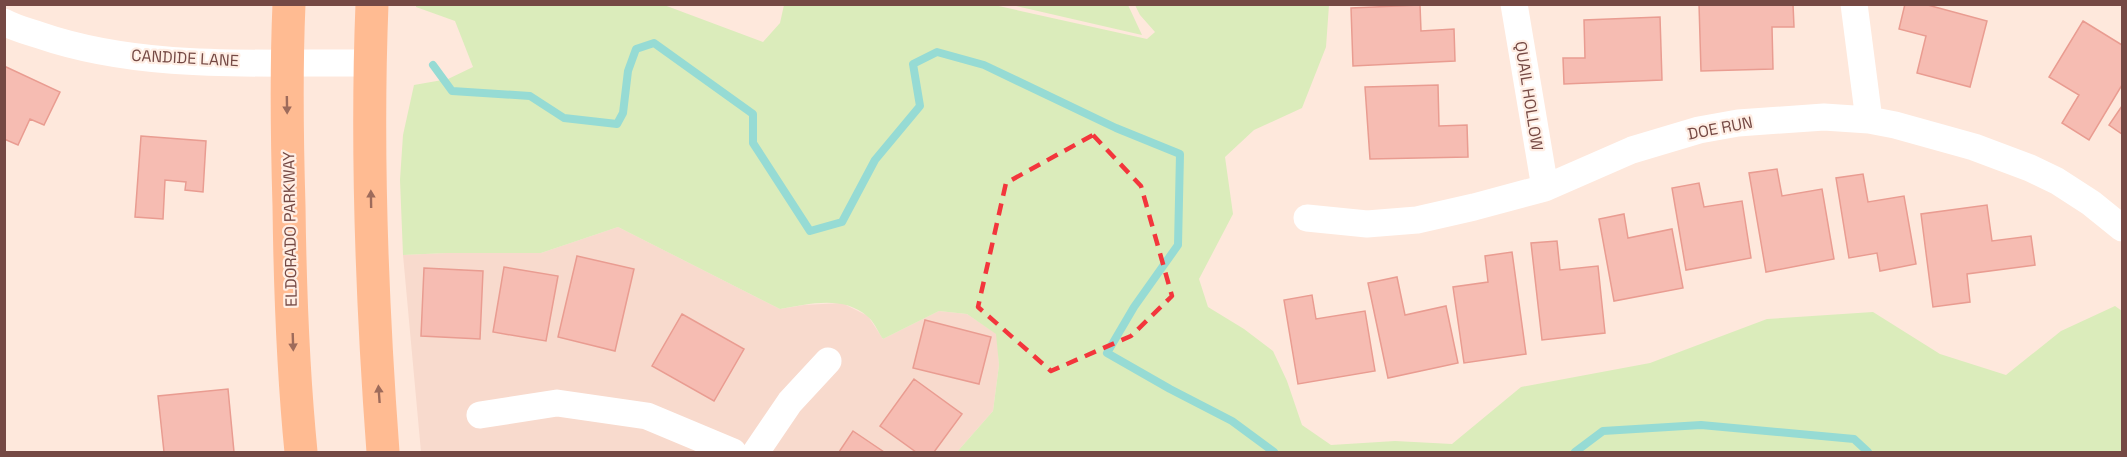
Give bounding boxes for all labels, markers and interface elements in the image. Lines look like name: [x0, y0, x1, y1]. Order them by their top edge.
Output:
street label: QUAIL HOLLOW: [1510, 40, 1548, 152]
street label: CANDIDE LANE: [131, 45, 239, 71]
one-way arrow: [282, 95, 292, 114]
street label: DOE RUN: [1686, 111, 1754, 145]
street label: ELDORADO PARKWAY: [278, 151, 302, 307]
one-way arrow: [366, 190, 376, 209]
one-way arrow: [288, 332, 297, 351]
one-way arrow: [374, 385, 384, 404]

